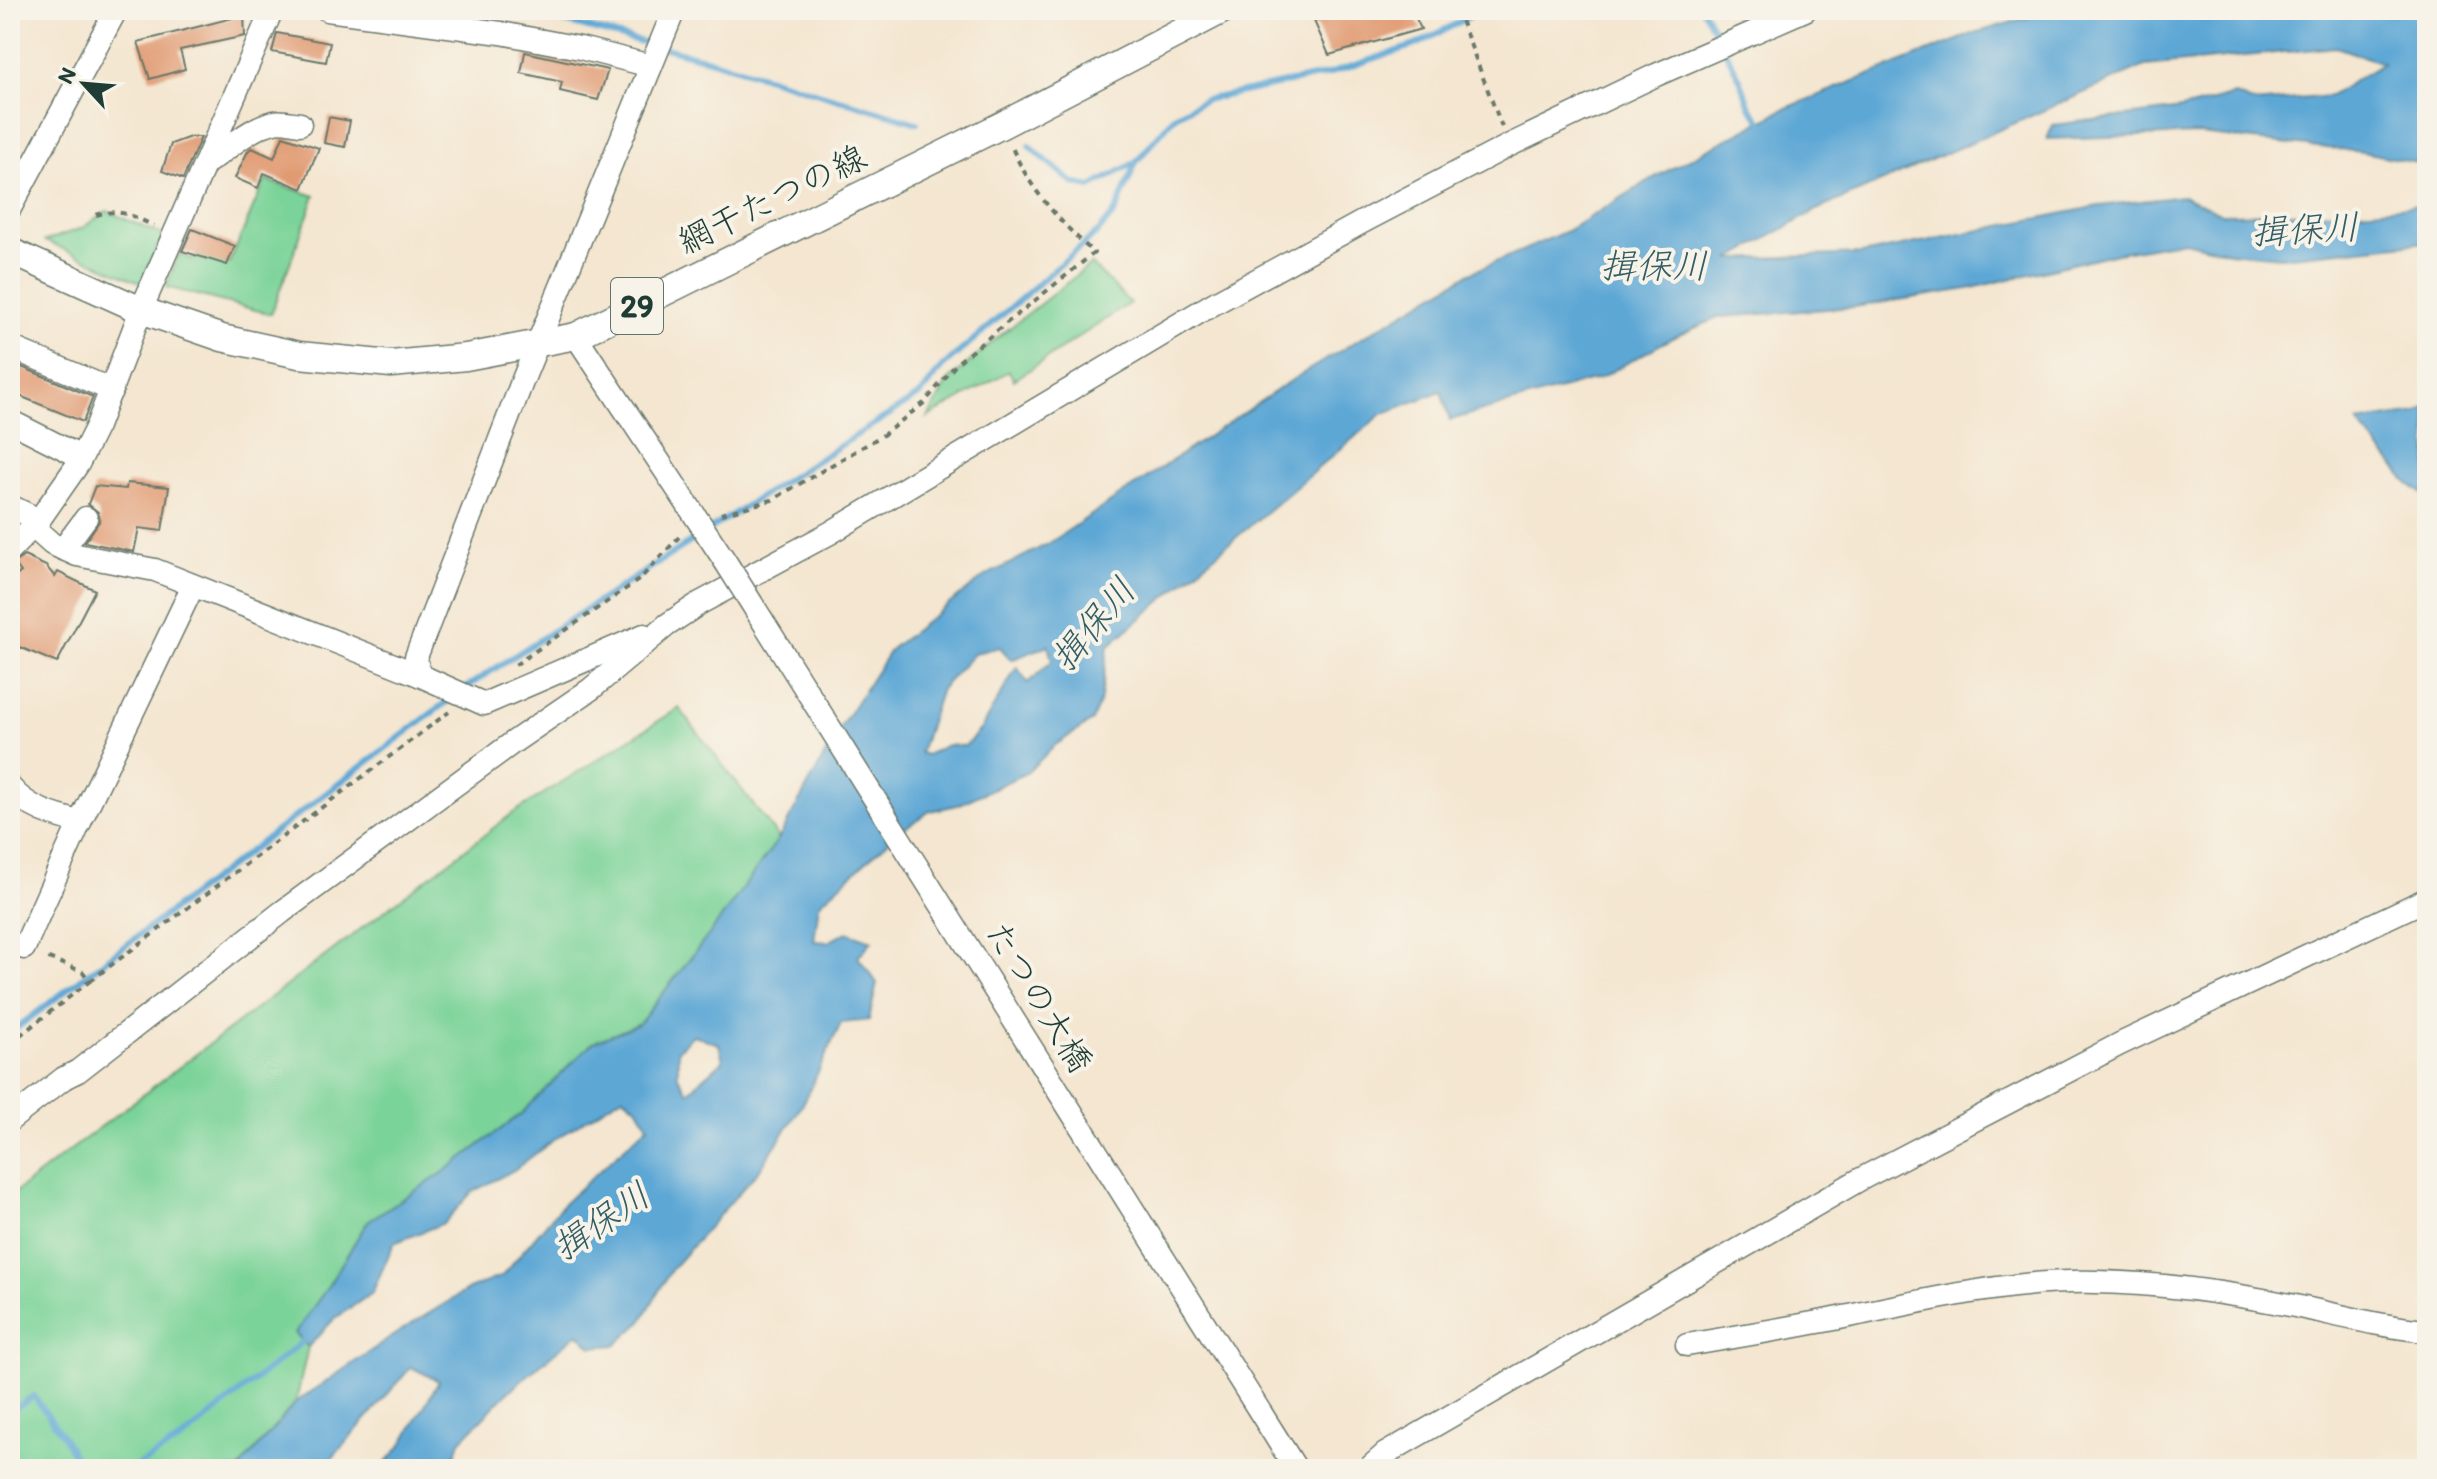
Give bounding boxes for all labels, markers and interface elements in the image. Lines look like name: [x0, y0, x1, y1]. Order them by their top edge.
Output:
north arrow: [44, 44, 124, 124]
text: N: [51, 63, 82, 88]
street label: 網干たつの線: [671, 136, 873, 262]
water label: 揖保川: [2250, 205, 2360, 253]
water label: 揖保川: [1600, 244, 1708, 287]
road number: 29: [611, 278, 663, 334]
water label: 揖保川: [1042, 569, 1144, 679]
street label: たつの大橋: [977, 914, 1101, 1080]
water label: 揖保川: [544, 1173, 658, 1269]

